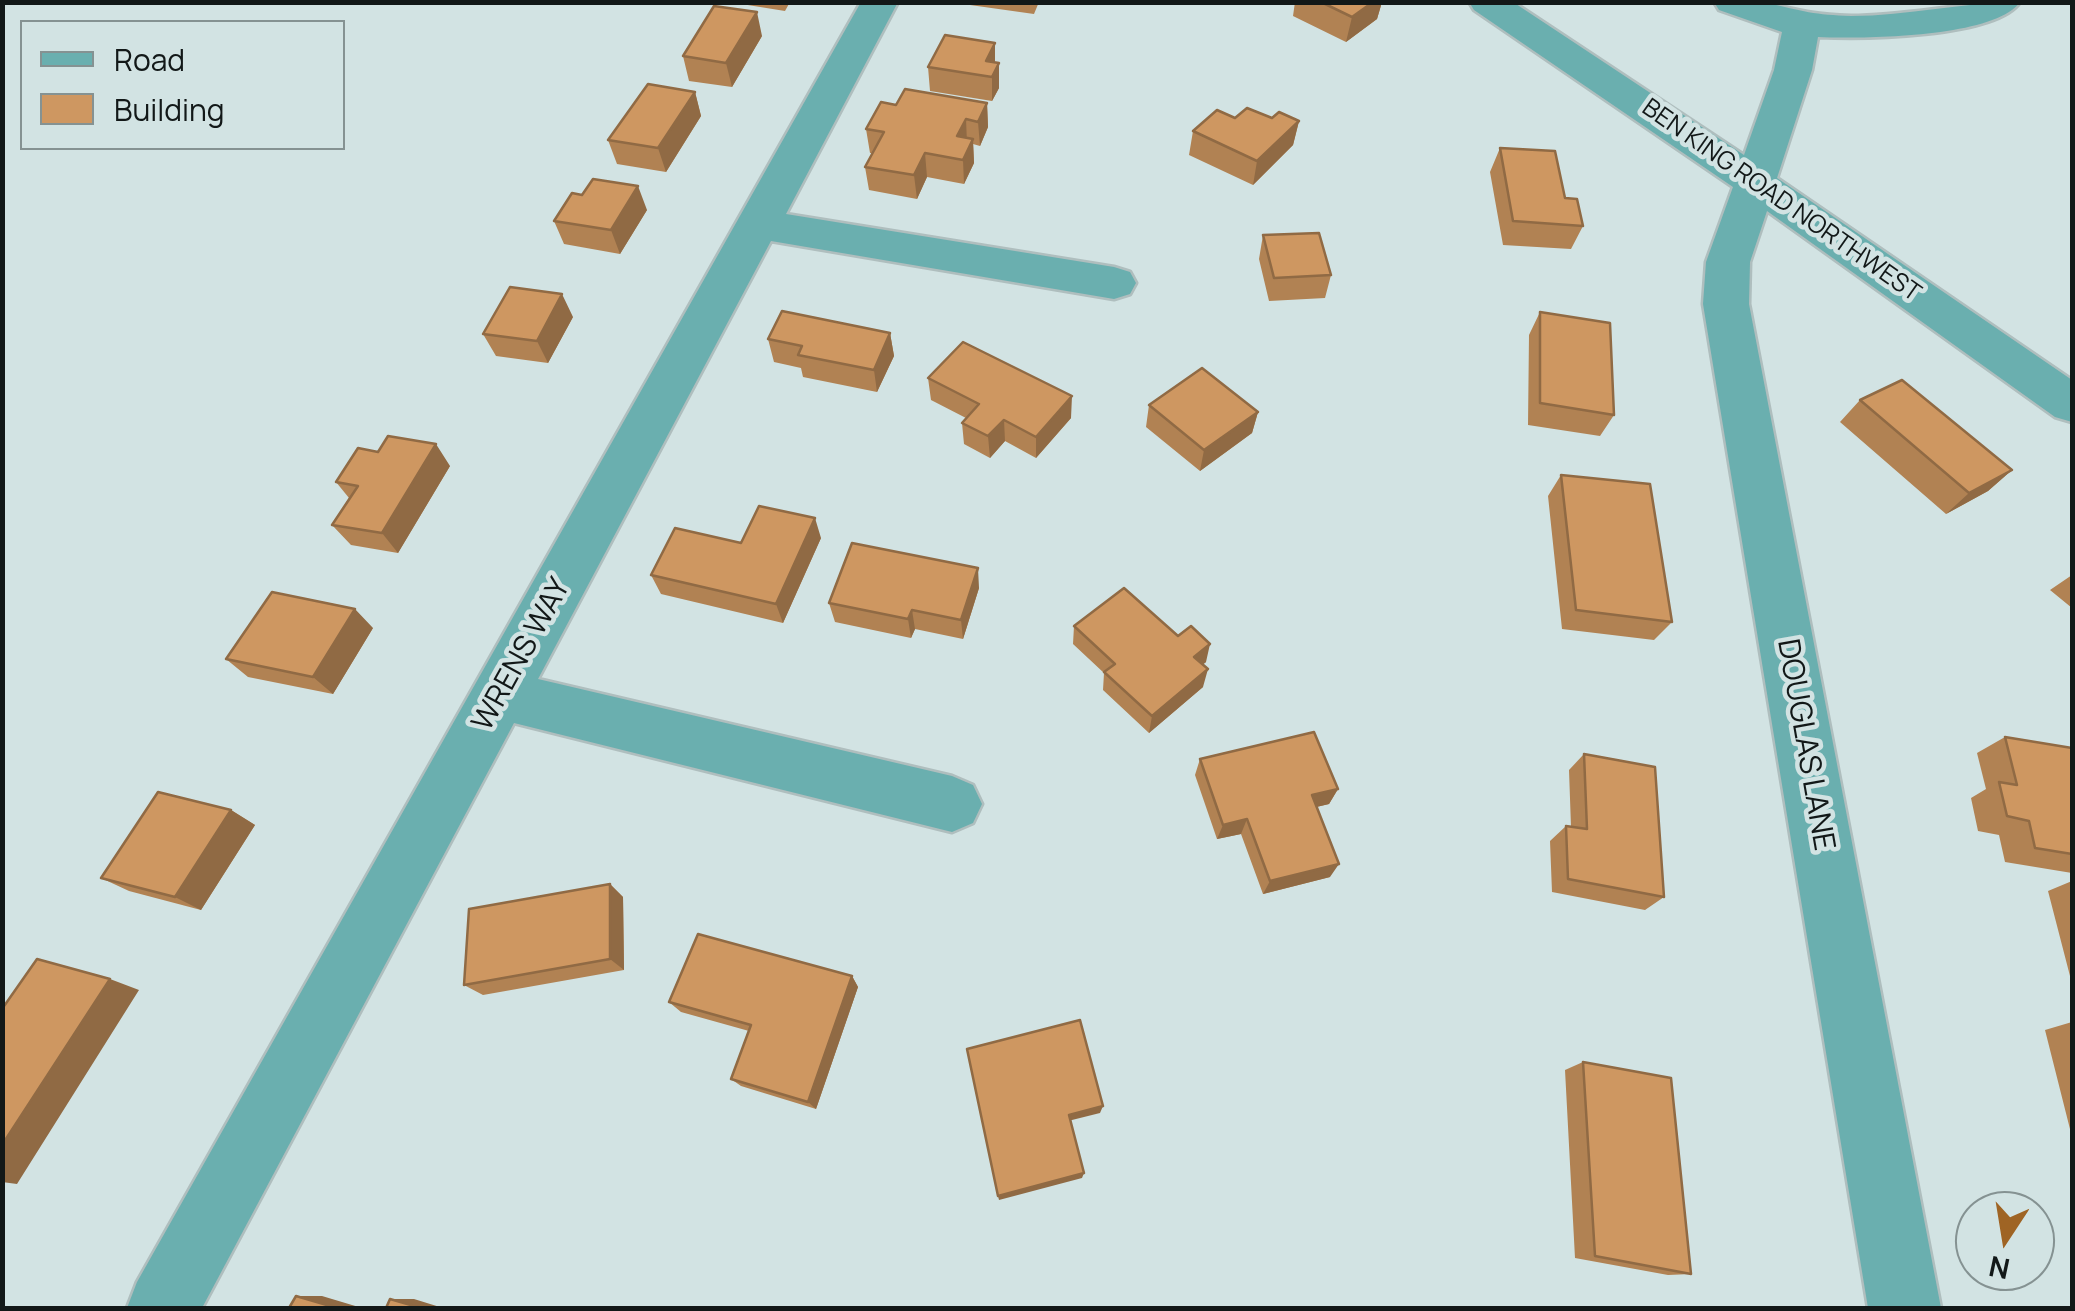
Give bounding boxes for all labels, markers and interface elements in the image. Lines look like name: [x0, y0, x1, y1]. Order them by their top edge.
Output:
legend: [20, 20, 345, 150]
text: Road: [114, 39, 185, 80]
text: Building: [114, 89, 225, 130]
street label: BEN KING ROAD NORTHWEST: [1636, 93, 1926, 309]
street label: WRENS WAY: [465, 572, 579, 738]
street label: DOUGLAS LANE: [1769, 636, 1841, 854]
north arrow: [1955, 1191, 2055, 1291]
text: N: [1985, 1248, 2013, 1289]

